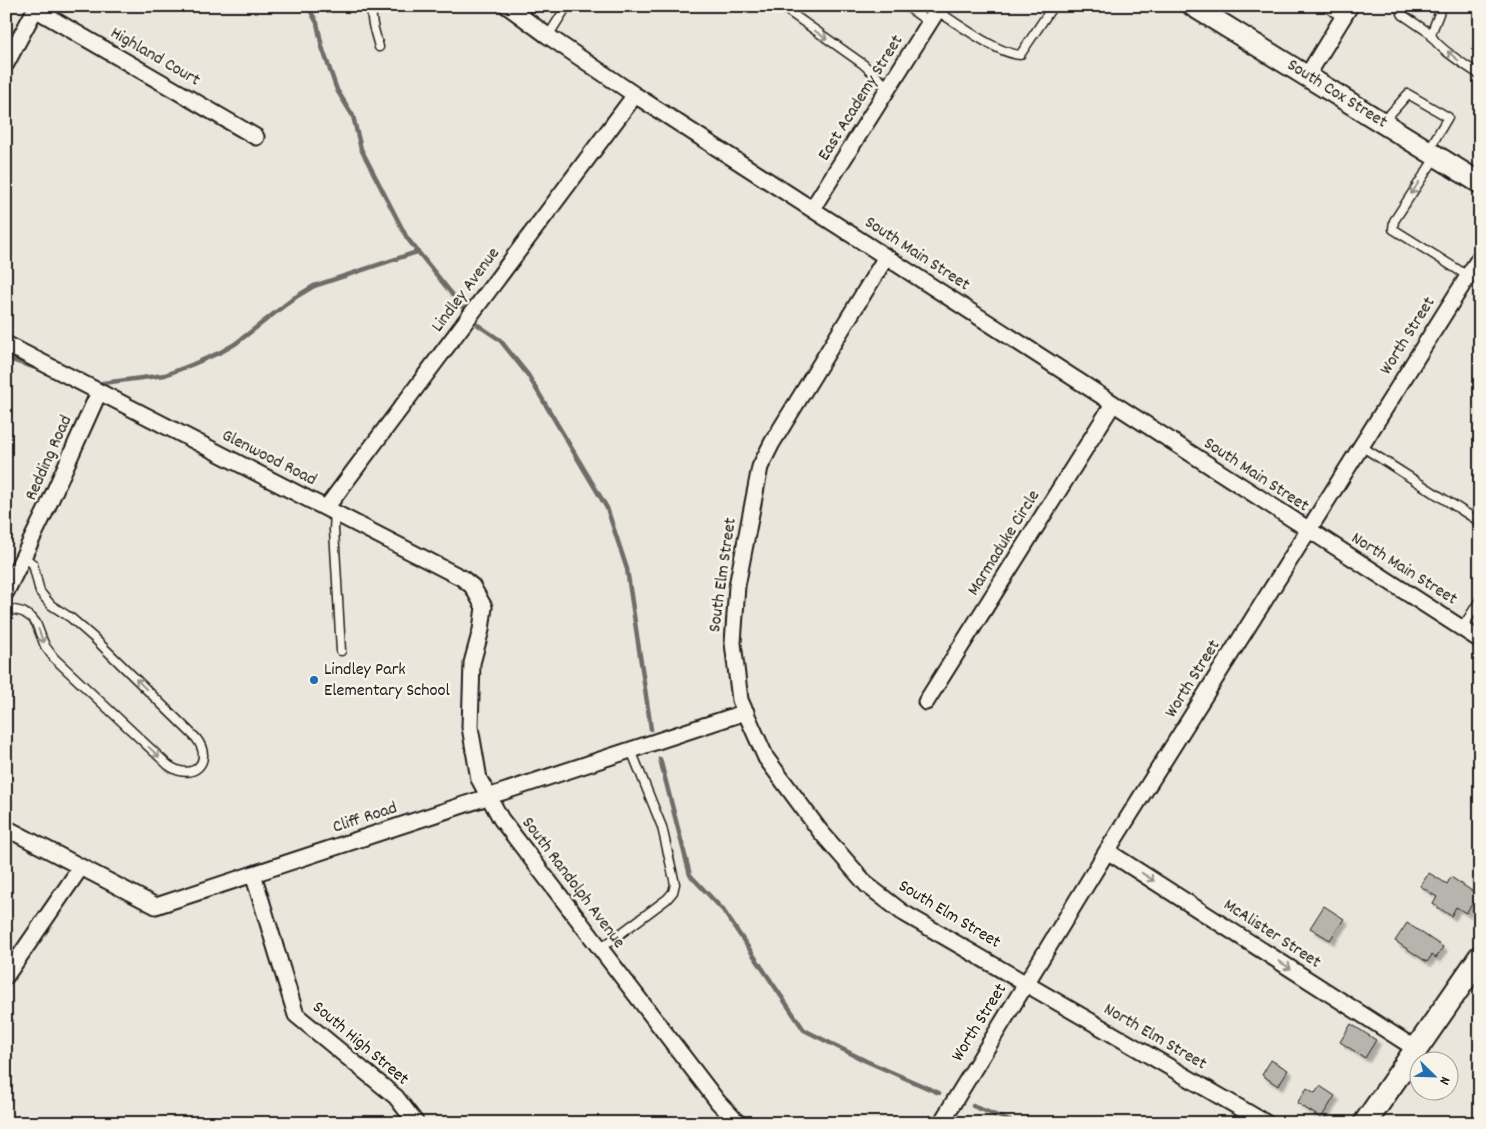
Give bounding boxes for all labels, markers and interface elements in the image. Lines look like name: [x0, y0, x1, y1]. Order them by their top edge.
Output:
street label: Highland Court: [105, 21, 205, 93]
one-way arrow: [814, 29, 827, 40]
street label: East Academy Street: [812, 30, 910, 166]
one-way arrow: [1447, 51, 1460, 62]
street label: South Cox Street: [1282, 53, 1392, 135]
one-way arrow: [1410, 181, 1420, 195]
street label: South Main Street: [859, 211, 975, 298]
street label: Lindley Avenue: [426, 242, 506, 338]
street label: Worth Street: [1374, 292, 1442, 380]
street label: Redding Road: [19, 411, 79, 505]
street label: Glenwood Road: [217, 423, 321, 493]
street label: South Main Street: [1198, 432, 1314, 519]
street label: Marmaduke Circle: [961, 485, 1047, 601]
street label: South Elm Street: [703, 516, 743, 634]
street label: North Main Street: [1346, 526, 1462, 612]
one-way arrow: [37, 628, 46, 643]
street label: Worth Street: [1159, 635, 1227, 723]
place label: Lindley Park Elementary School: [324, 658, 451, 704]
marker: Lindley Park Elementary School: [308, 674, 320, 686]
one-way arrow: [135, 678, 147, 691]
one-way arrow: [148, 746, 160, 758]
street label: Cliff Road: [330, 796, 400, 840]
street label: South Randolph Avenue: [515, 812, 631, 954]
one-way arrow: [1141, 873, 1155, 883]
street label: South Elm Street: [893, 875, 1005, 956]
street label: McAlister Street: [1218, 893, 1326, 975]
one-way arrow: [1278, 960, 1292, 970]
street label: Worth Street: [946, 979, 1014, 1067]
street label: South High Street: [306, 996, 414, 1092]
street label: North Elm Street: [1099, 997, 1211, 1077]
north arrow: [1408, 1052, 1458, 1102]
text: N: [1434, 1073, 1455, 1087]

